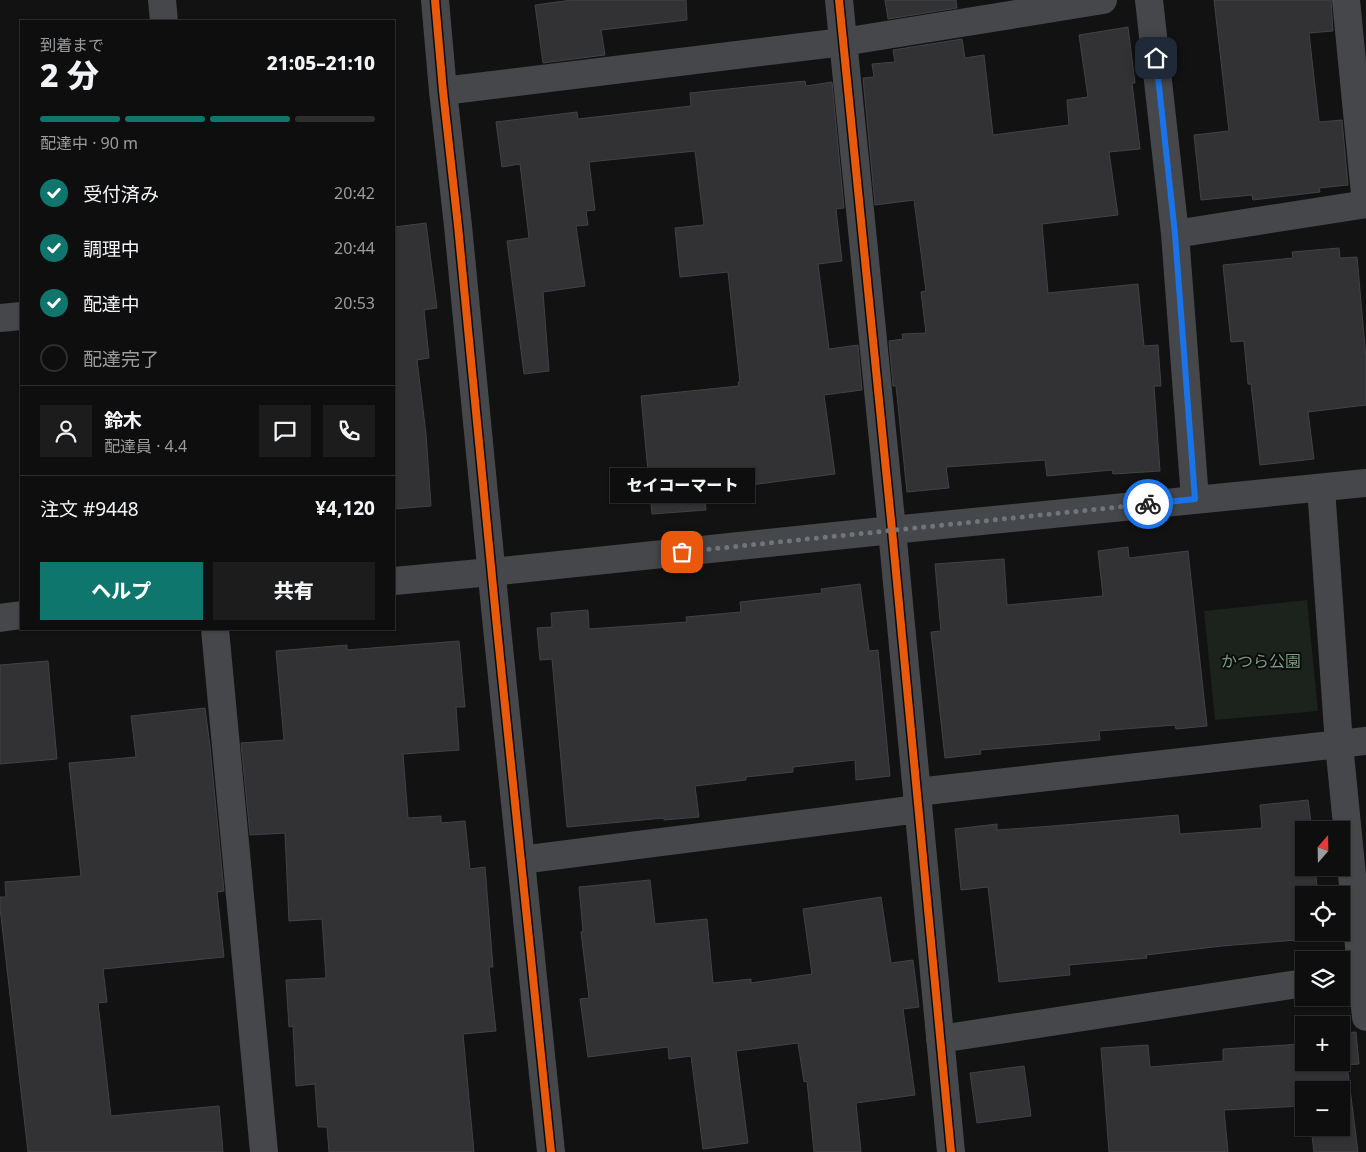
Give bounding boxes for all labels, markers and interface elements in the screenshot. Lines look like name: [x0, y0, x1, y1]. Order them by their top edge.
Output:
text: 到着まで: [40, 34, 104, 56]
pin: [1135, 37, 1177, 79]
icon: home: [1142, 44, 1170, 72]
text: 21:05–21:10: [267, 50, 375, 76]
text: 2 分: [40, 53, 99, 96]
text: 配達中 · 90 m: [40, 132, 138, 154]
icon: check: [40, 179, 68, 207]
text: 受付済み: [83, 181, 159, 207]
text: 20:42: [334, 182, 375, 204]
icon: check: [40, 234, 68, 262]
text: 調理中: [83, 236, 140, 262]
text: 20:44: [334, 237, 375, 259]
icon: check: [40, 289, 68, 317]
text: 配達中: [83, 291, 140, 317]
text: 20:53: [334, 292, 375, 314]
text: 配達完了: [83, 346, 159, 372]
button: person: [40, 405, 92, 457]
button: chat: [259, 405, 311, 457]
button: phone: [323, 405, 375, 457]
text: 鈴木: [104, 407, 142, 433]
text: 配達員 · 4.4: [104, 435, 187, 457]
callout: セイコーマート: [610, 467, 754, 502]
text: セイコーマート: [626, 474, 739, 496]
courier: [1123, 479, 1173, 529]
icon: bike: [1134, 490, 1162, 518]
text: ¥4,120: [315, 495, 375, 521]
text: 注文 #9448: [40, 496, 139, 522]
pin: [661, 531, 703, 573]
icon: bag: [668, 538, 696, 566]
button: ヘルプ: [40, 562, 203, 620]
button: 共有: [213, 562, 375, 620]
park label: かつら公園: [1221, 650, 1301, 672]
north arrow: [1295, 821, 1350, 876]
map controls: [1295, 821, 1350, 1136]
button: locate: [1295, 886, 1350, 941]
button: layers: [1295, 951, 1350, 1006]
button: +: [1295, 1016, 1350, 1071]
button: −: [1295, 1081, 1350, 1136]

